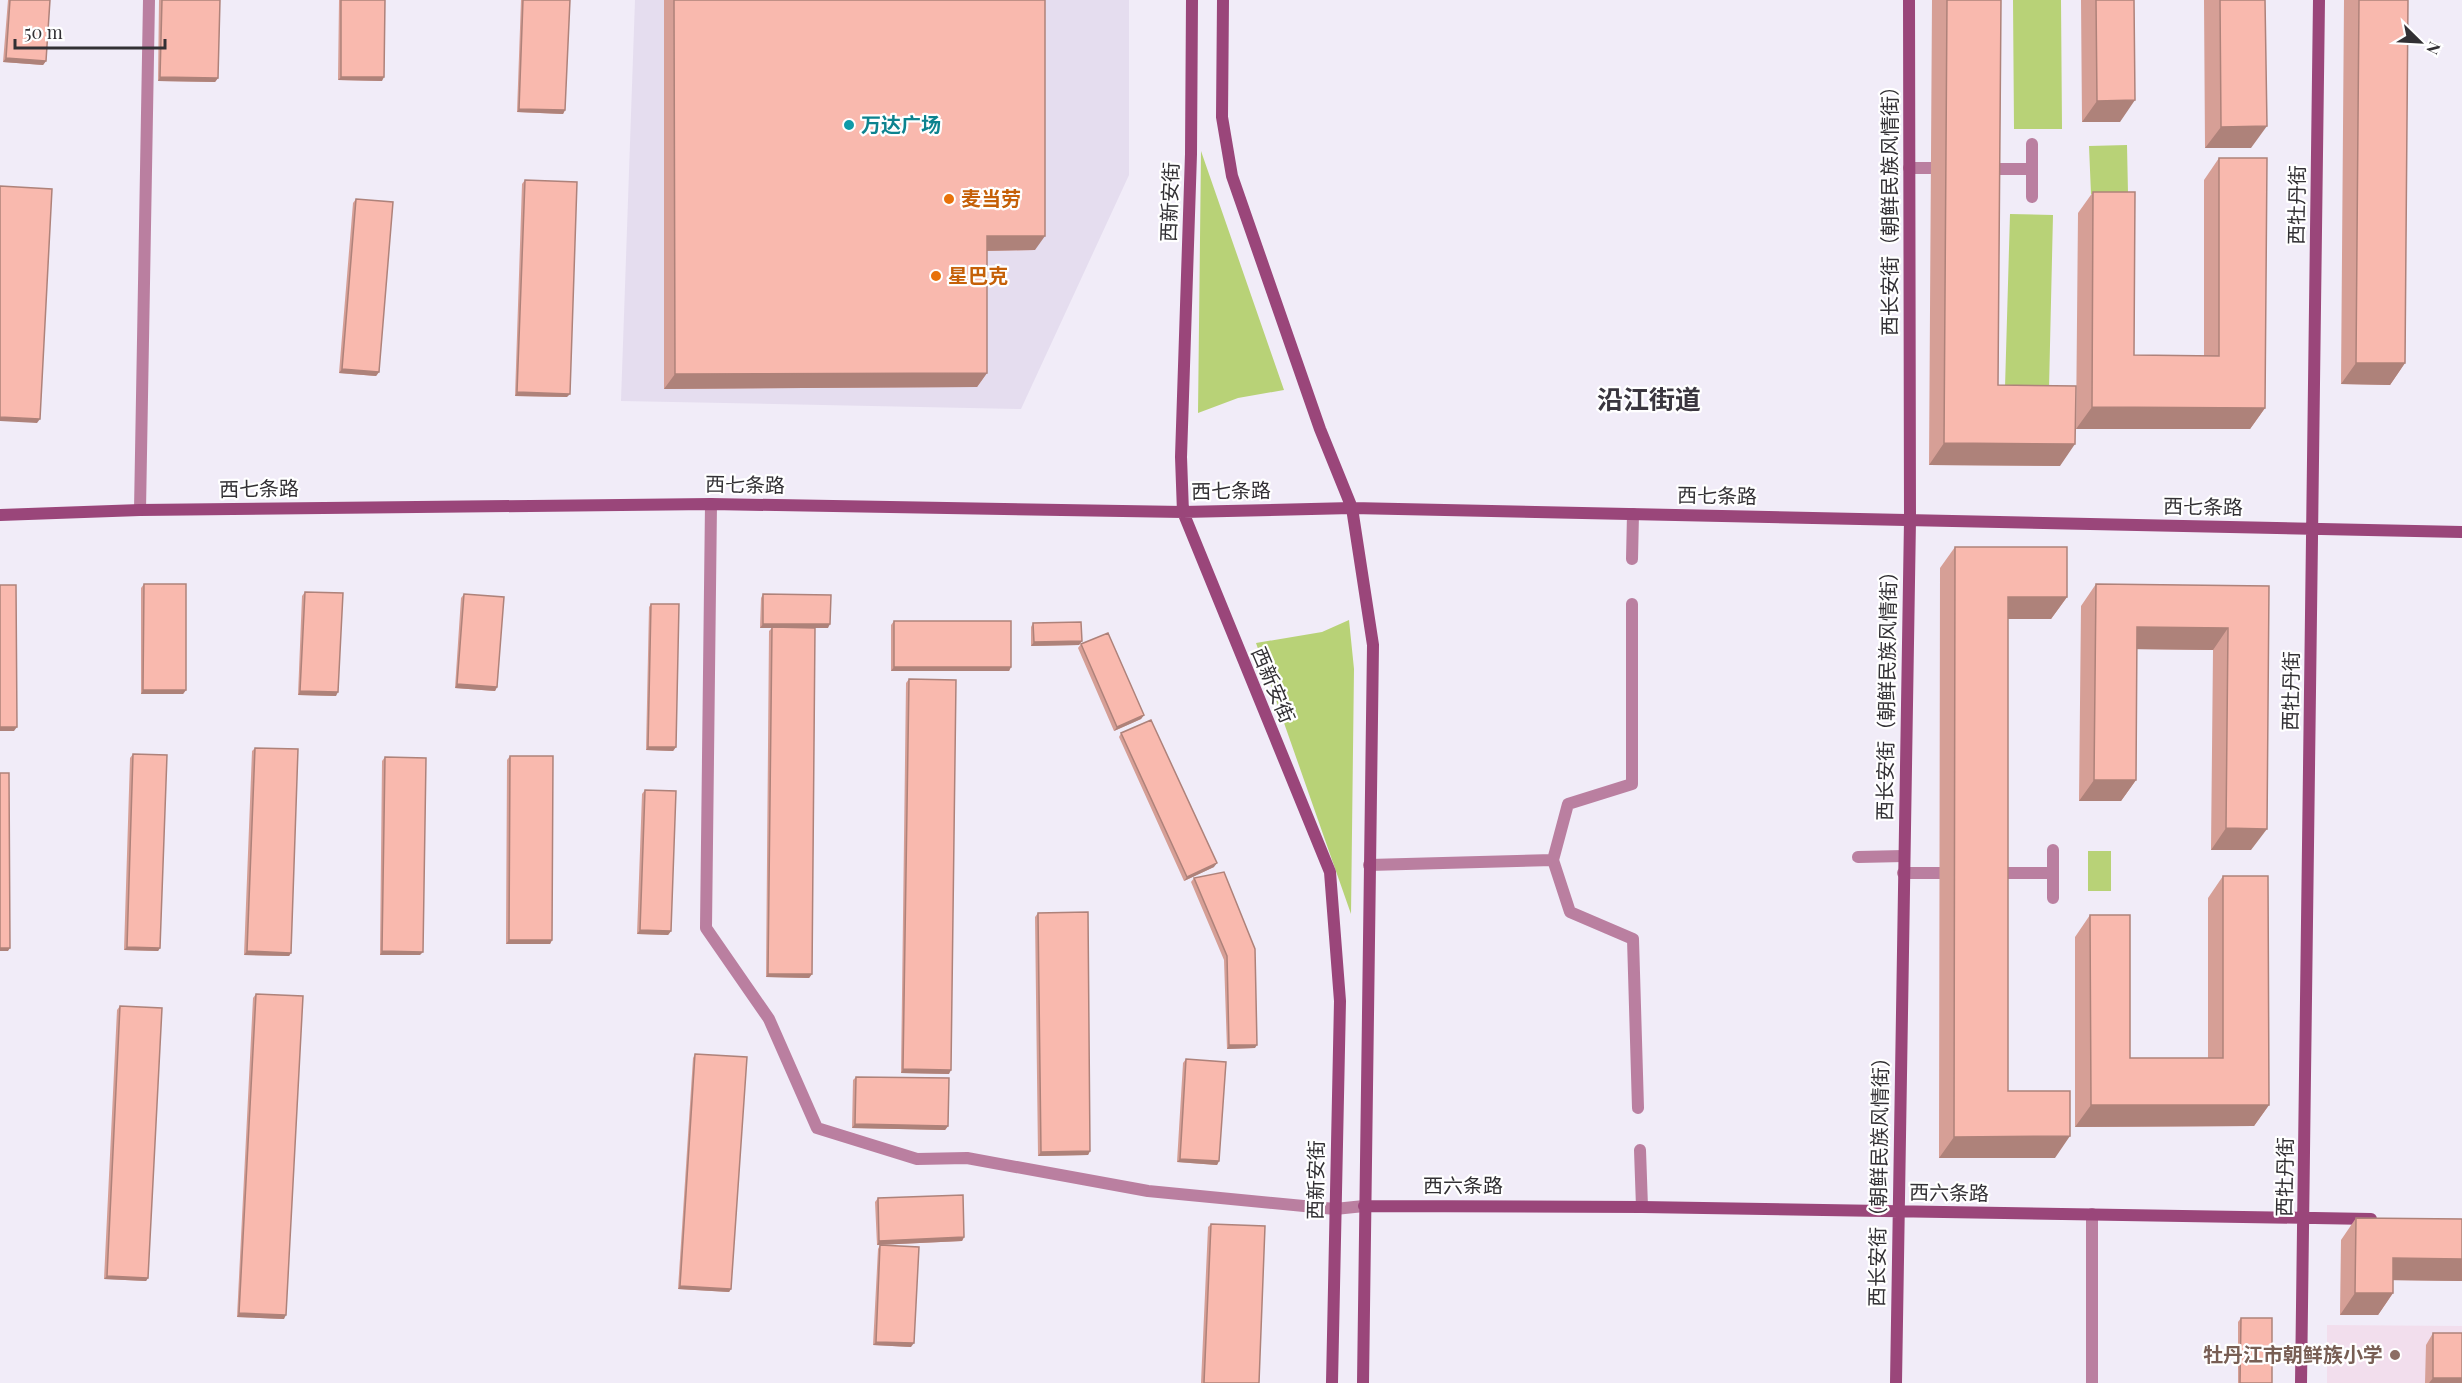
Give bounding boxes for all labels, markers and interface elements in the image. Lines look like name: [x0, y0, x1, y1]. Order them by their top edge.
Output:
scale bar: [15, 12, 165, 50]
north arrow: [2390, 12, 2450, 72]
text: 50 m: [24, 20, 63, 44]
text: N: [2422, 39, 2446, 58]
street label: 西长安街（朝鲜民族风情街）: [1875, 76, 1902, 336]
place label: 万达广场: [861, 110, 941, 137]
marker: 万达广场: [842, 118, 856, 132]
street label: 西新安街: [1154, 162, 1183, 242]
street label: 西牡丹街: [2281, 165, 2310, 245]
place label: 麦当劳: [961, 184, 1021, 211]
marker: 麦当劳: [942, 192, 956, 206]
place label: 星巴克: [948, 261, 1008, 288]
marker: 星巴克: [929, 269, 943, 283]
district label: 沿江街道: [1597, 381, 1701, 416]
street label: 西七条路: [705, 469, 785, 498]
street label: 西七条路: [219, 473, 299, 502]
street label: 西七条路: [1191, 475, 1271, 504]
street label: 西七条路: [1677, 480, 1757, 509]
street label: 西七条路: [2163, 491, 2243, 520]
street label: 西长安街（朝鲜民族风情街）: [1870, 561, 1901, 821]
street label: 西新安街: [1246, 642, 1302, 727]
street label: 西牡丹街: [2275, 651, 2304, 731]
street label: 西长安街（朝鲜民族风情街）: [1862, 1047, 1893, 1307]
street label: 西牡丹街: [2269, 1137, 2298, 1217]
street label: 西新安街: [1300, 1140, 1329, 1220]
street label: 西六条路: [1423, 1171, 1503, 1198]
street label: 西六条路: [1909, 1177, 1989, 1206]
place label: 牡丹江市朝鲜族小学: [2203, 1340, 2383, 1367]
marker: 牡丹江市朝鲜族小学: [2388, 1348, 2402, 1362]

